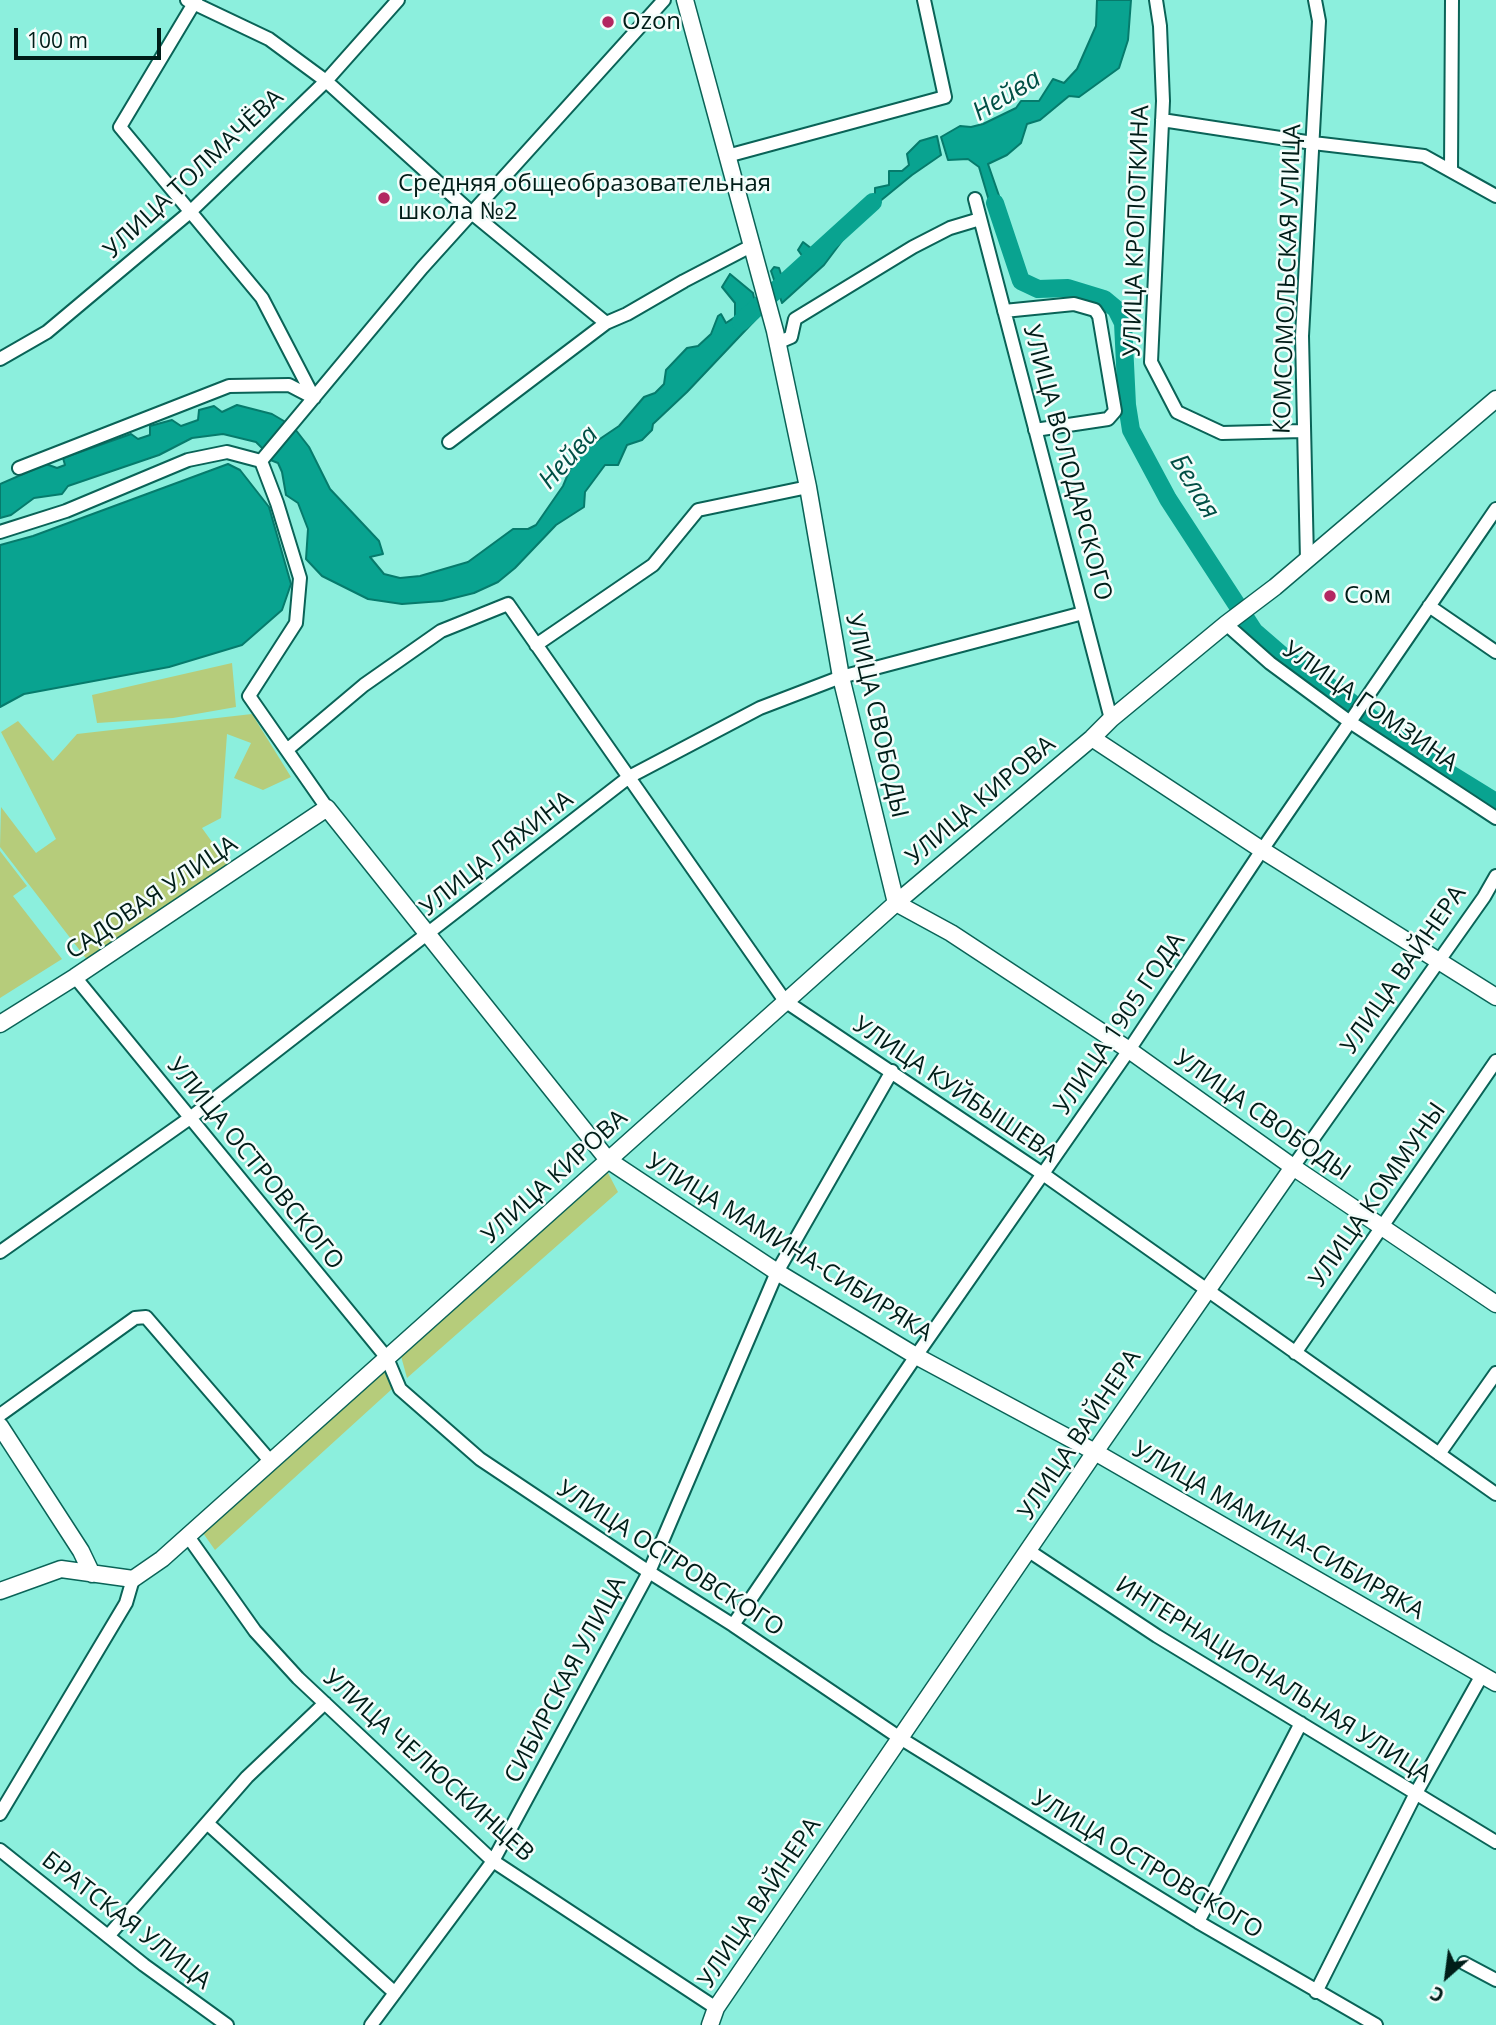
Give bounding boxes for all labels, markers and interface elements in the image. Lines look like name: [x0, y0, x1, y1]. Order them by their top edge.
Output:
place label: Ozon: [622, 8, 681, 36]
scale bar: [18, 14, 164, 58]
marker: Ozon: [600, 14, 616, 30]
text: 100 m: [27, 26, 88, 54]
water label: Нейва: [967, 63, 1047, 129]
street label: УЛИЦА ТОЛМАЧЁВА: [98, 83, 290, 265]
street label: УЛИЦА КРОПОТКИНА: [1118, 105, 1156, 357]
street label: КОМСОМОЛЬСКАЯ УЛИЦА: [1268, 124, 1308, 434]
place label: Средняя общеобразовательная школа №2: [398, 170, 771, 226]
marker: Средняя общеобразовательная школа №2: [376, 190, 392, 206]
street label: УЛИЦА ВОЛОДАРСКОГО: [1016, 322, 1118, 604]
water label: Нейва: [533, 420, 605, 496]
water label: Белая: [1163, 449, 1225, 525]
place label: Сом: [1344, 582, 1391, 610]
marker: Сом: [1322, 588, 1338, 604]
street label: УЛИЦА СВОБОДЫ: [839, 611, 913, 821]
street label: УЛИЦА ГОМЗИНА: [1277, 636, 1463, 778]
street label: УЛИЦА КИРОВА: [901, 730, 1061, 872]
street label: УЛИЦА ЛЯХИНА: [415, 785, 579, 923]
street label: САДОВАЯ УЛИЦА: [61, 830, 243, 966]
street label: УЛИЦА ВАЙНЕРА: [1335, 880, 1473, 1060]
street label: УЛИЦА 1905 ГОДА: [1049, 928, 1191, 1120]
street label: УЛИЦА КУЙБЫШЕВА: [847, 1011, 1063, 1169]
street label: УЛИЦА СВОБОДЫ: [1168, 1044, 1356, 1188]
street label: УЛИЦА ОСТРОВСКОГО: [161, 1052, 349, 1276]
street label: УЛИЦА КОММУНЫ: [1304, 1097, 1452, 1293]
street label: УЛИЦА КИРОВА: [476, 1104, 634, 1250]
street label: УЛИЦА МАМИНА-СИБИРЯКА: [641, 1148, 937, 1348]
street label: УЛИЦА ВАЙНЕРА: [1013, 1345, 1147, 1525]
street label: УЛИЦА МАМИНА-СИБИРЯКА: [1127, 1436, 1429, 1626]
street label: УЛИЦА ОСТРОВСКОГО: [551, 1475, 789, 1643]
street label: ИНТЕРНАЦИОНАЛЬНАЯ УЛИЦА: [1110, 1571, 1436, 1789]
street label: СИБИРСКАЯ УЛИЦА: [499, 1572, 633, 1788]
street label: УЛИЦА ЧЕЛЮСКИНЦЕВ: [317, 1664, 539, 1868]
street label: УЛИЦА ОСТРОВСКОГО: [1026, 1785, 1268, 1945]
street label: УЛИЦА ВАЙНЕРА: [693, 1813, 827, 1993]
street label: БРАТСКАЯ УЛИЦА: [36, 1846, 216, 1996]
north arrow: [1412, 1941, 1482, 2011]
text: С: [1426, 1980, 1449, 2009]

